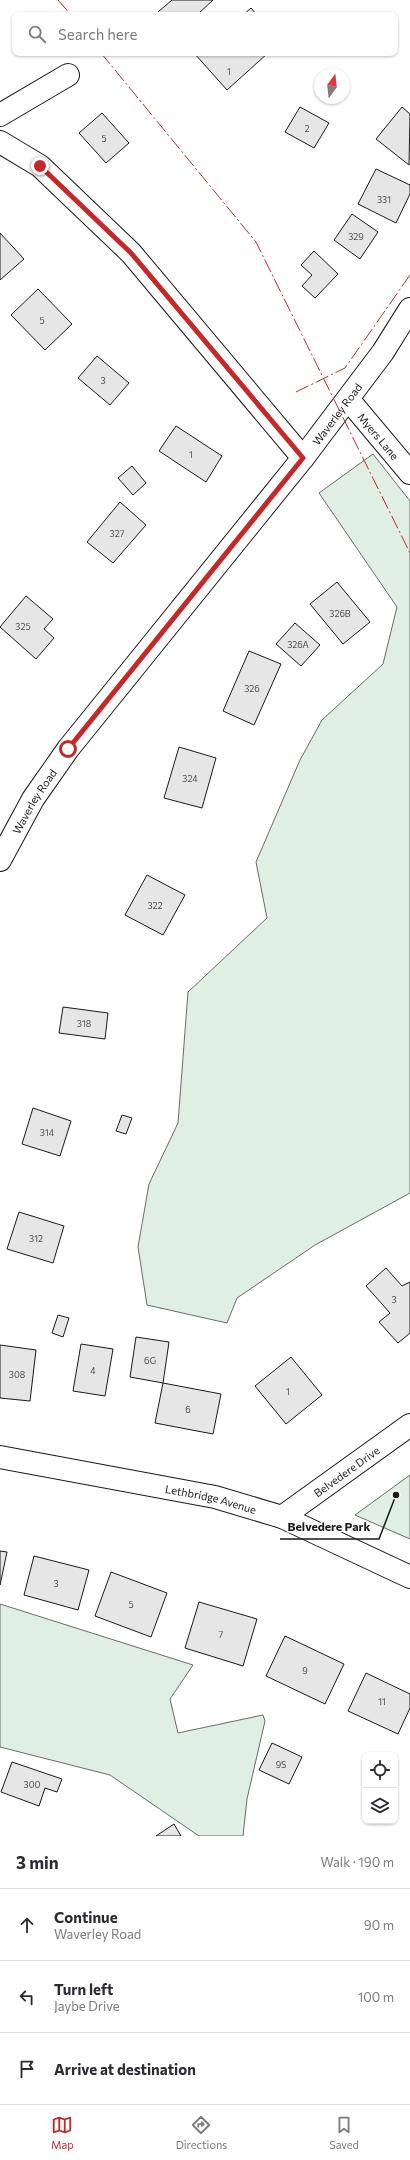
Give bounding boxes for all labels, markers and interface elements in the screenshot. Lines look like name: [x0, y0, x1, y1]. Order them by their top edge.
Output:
search box: [12, 12, 398, 56]
icon: search: [26, 23, 48, 45]
text: Search here: [58, 25, 137, 43]
house number: 1: [227, 66, 231, 77]
north arrow: [314, 68, 350, 104]
house number: 2: [305, 123, 310, 134]
house number: 5: [101, 133, 107, 144]
route end: [31, 157, 49, 175]
house number: 331: [377, 194, 391, 205]
house number: 329: [348, 231, 364, 242]
house number: 5: [39, 315, 45, 326]
house number: 3: [100, 375, 106, 386]
street label: Waverley Road: [309, 380, 364, 447]
street label: Myers Lane: [356, 410, 402, 462]
house number: 1: [189, 449, 193, 460]
house number: 327: [110, 528, 125, 539]
house number: 326B: [329, 608, 351, 619]
house number: 325: [15, 621, 31, 632]
house number: 326A: [287, 639, 309, 650]
house number: 326: [244, 683, 260, 694]
route start: [59, 740, 77, 758]
street label: Waverley Road: [9, 766, 59, 836]
house number: 324: [182, 773, 198, 784]
house number: 322: [147, 900, 163, 911]
house number: 318: [77, 1018, 91, 1029]
house number: 314: [40, 1127, 55, 1138]
house number: 312: [29, 1233, 43, 1244]
house number: 3: [391, 1294, 397, 1305]
house number: 6G: [144, 1355, 156, 1366]
house number: 4: [90, 1365, 96, 1376]
house number: 308: [9, 1369, 25, 1380]
house number: 1: [286, 1386, 290, 1397]
house number: 6: [185, 1404, 191, 1415]
street label: Belvedere Drive: [311, 1443, 382, 1499]
street label: Lethbridge Avenue: [164, 1481, 258, 1516]
callout: Belvedere Park: [280, 1515, 379, 1539]
text: Belvedere Park: [288, 1519, 371, 1533]
house number: 3: [53, 1578, 59, 1589]
house number: 5: [128, 1599, 134, 1610]
house number: 7: [219, 1629, 224, 1640]
house number: 9: [302, 1665, 308, 1676]
house number: 11: [378, 1696, 386, 1707]
map controls: [362, 1752, 398, 1824]
button: locate: [362, 1752, 398, 1788]
house number: 9S: [276, 1759, 286, 1770]
house number: 300: [24, 1779, 41, 1790]
button: layers: [362, 1788, 398, 1824]
text: 3 min: [16, 1852, 59, 1873]
text: Walk · 190 m: [320, 1854, 394, 1870]
text: Continue: [54, 1908, 118, 1926]
icon: ahead: [16, 1914, 38, 1936]
text: 90 m: [364, 1917, 394, 1933]
text: Waverley Road: [54, 1926, 141, 1942]
text: Turn left: [54, 1980, 113, 1998]
icon: left: [16, 1986, 38, 2008]
text: 100 m: [358, 1989, 394, 2005]
text: Jaybe Drive: [54, 1998, 120, 2014]
icon: arrive: [16, 2058, 38, 2080]
text: Arrive at destination: [54, 2060, 196, 2078]
tab: Map: [51, 2114, 74, 2151]
tab: Directions: [176, 2114, 227, 2151]
tab: Saved: [329, 2114, 359, 2151]

